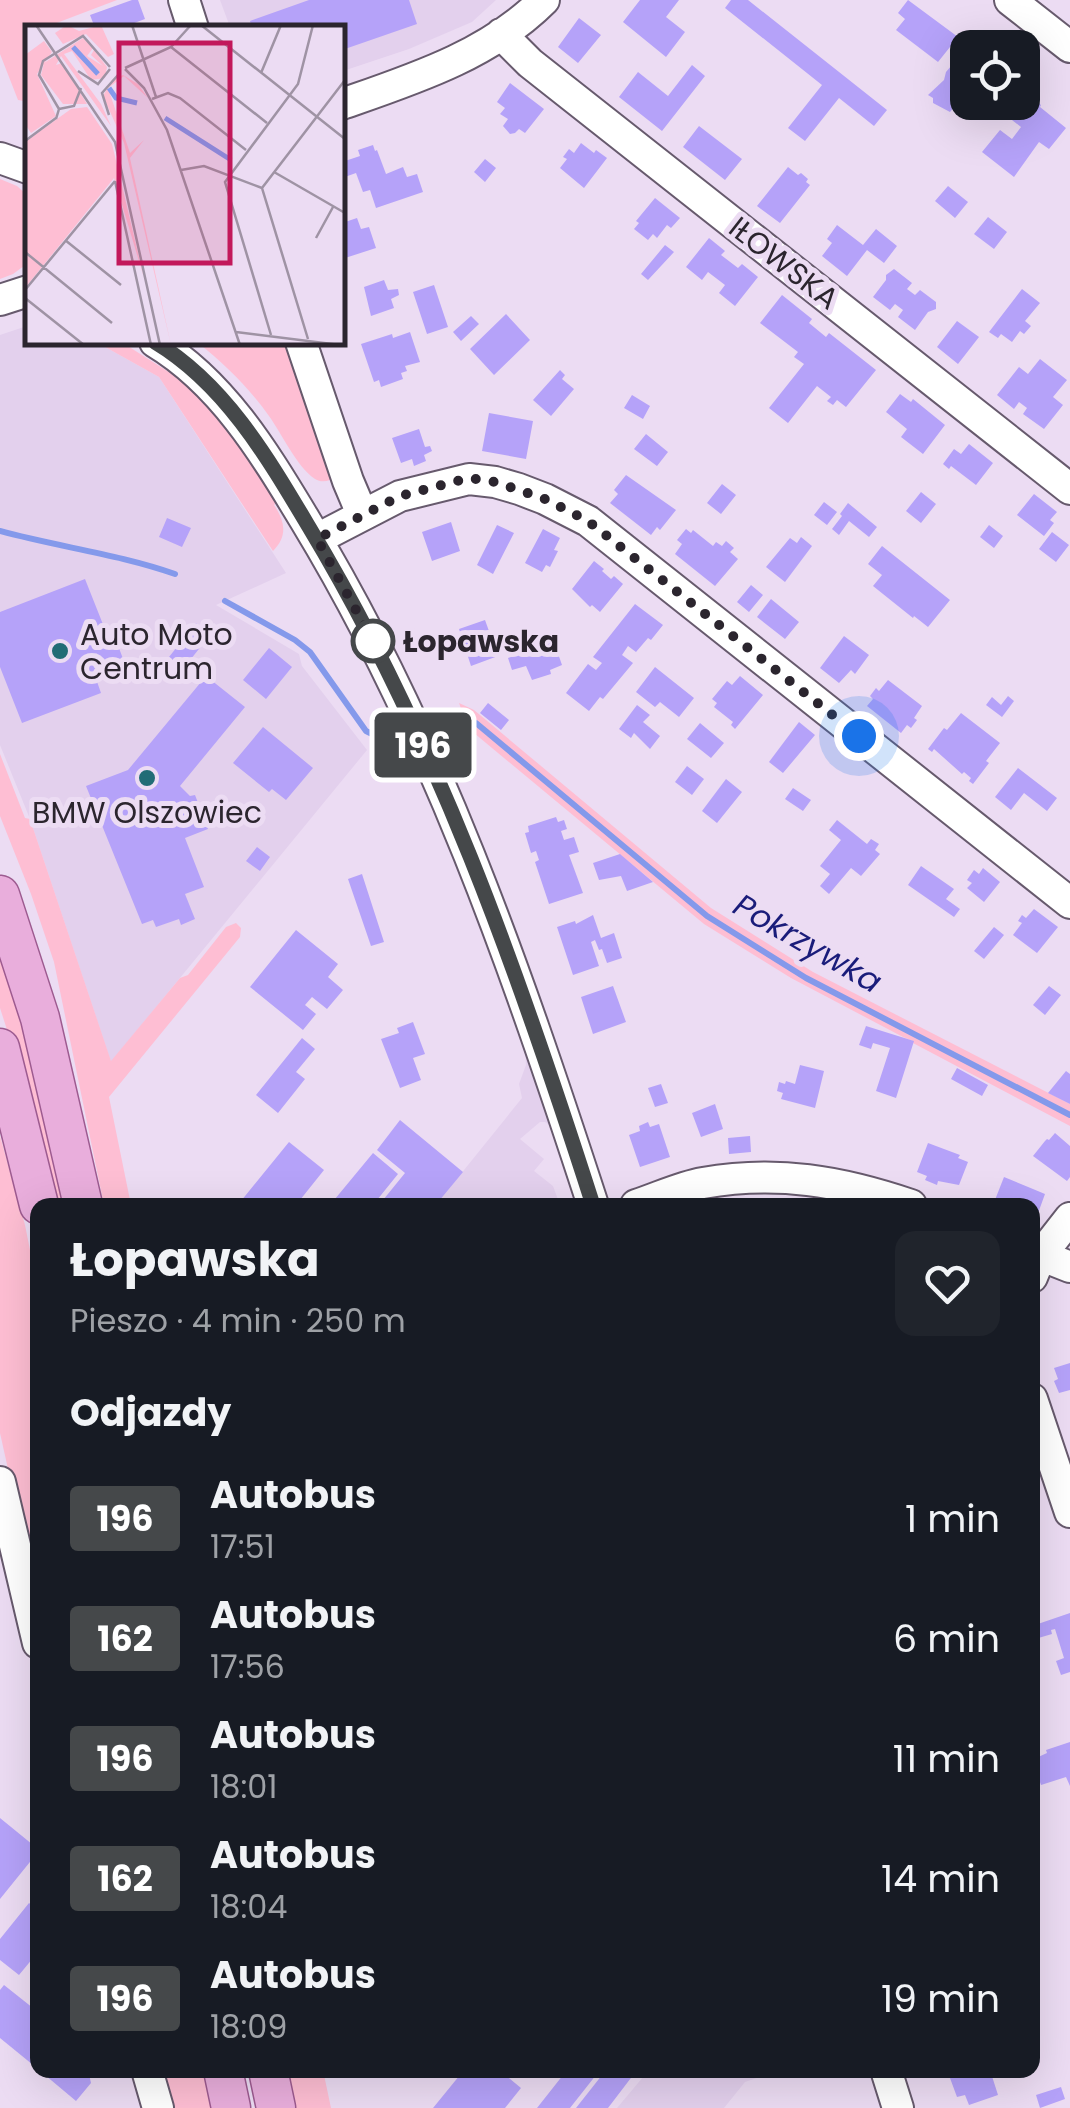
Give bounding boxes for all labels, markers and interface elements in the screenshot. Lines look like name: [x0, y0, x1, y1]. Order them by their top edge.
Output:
inset map: [25, 25, 345, 345]
map controls: [950, 30, 1040, 120]
button: locate: [950, 30, 1040, 120]
street label: IŁOWSKA: [720, 206, 848, 320]
place label: Auto Moto Centrum: [80, 613, 233, 690]
marker: Łopawska: [352, 620, 394, 662]
place label: Łopawska: [403, 620, 559, 663]
marker: Auto Moto Centrum: [49, 640, 71, 662]
your location: [834, 711, 884, 761]
line badge: 196: [366, 712, 480, 778]
text: 196: [395, 721, 451, 770]
marker: BMW Olszowiec: [136, 767, 158, 789]
place label: BMW Olszowiec: [32, 791, 262, 834]
water label: Pokrzywka: [726, 882, 890, 1004]
text: Łopawska: [70, 1226, 320, 1293]
button: heart: [895, 1231, 1000, 1336]
text: Pieszo · 4 min · 250 m: [70, 1298, 406, 1343]
text: Odjazdy: [70, 1386, 231, 1439]
text: Autobus: [210, 1468, 376, 1521]
text: 1 min: [905, 1492, 1000, 1545]
text: 196: [97, 1494, 153, 1543]
text: 17:51: [210, 1524, 275, 1569]
text: Autobus: [210, 1588, 376, 1641]
text: 6 min: [893, 1612, 1000, 1665]
text: 162: [97, 1614, 153, 1663]
text: 17:56: [210, 1644, 285, 1689]
text: Autobus: [210, 1708, 376, 1761]
text: 11 min: [893, 1732, 1000, 1785]
text: 196: [97, 1734, 153, 1783]
text: 18:01: [210, 1764, 278, 1809]
text: Autobus: [210, 1828, 376, 1881]
text: 14 min: [881, 1852, 1000, 1905]
text: 162: [97, 1854, 153, 1903]
text: 18:04: [210, 1884, 287, 1929]
text: Autobus: [210, 1948, 376, 2001]
text: 19 min: [881, 1972, 1000, 2025]
text: 196: [97, 1974, 153, 2023]
text: 18:09: [210, 2004, 288, 2049]

